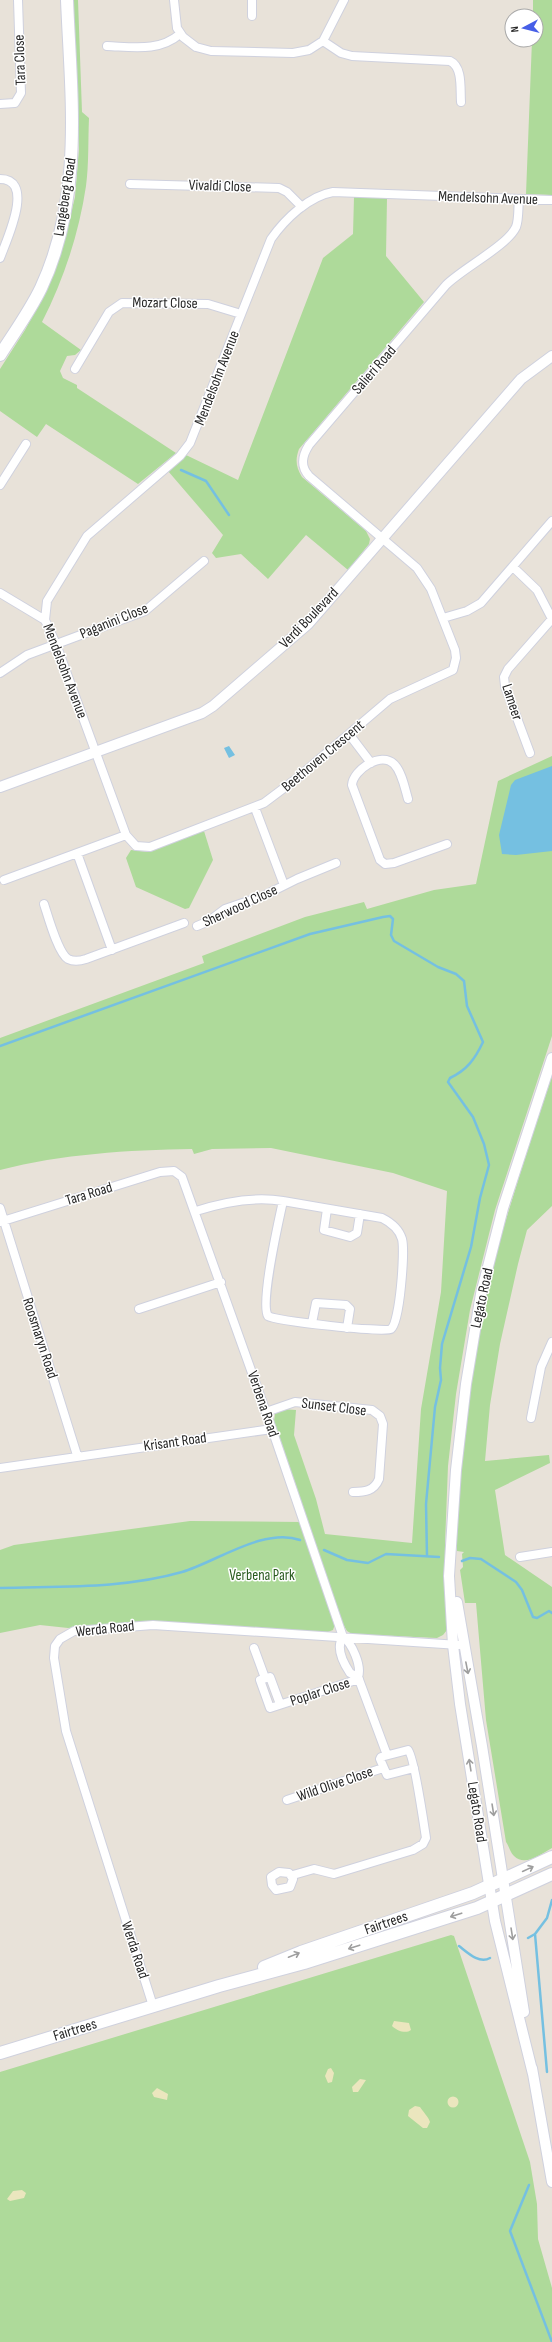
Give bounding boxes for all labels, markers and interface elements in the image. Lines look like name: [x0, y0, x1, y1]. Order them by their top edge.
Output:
north arrow: [504, 8, 544, 48]
text: N: [508, 25, 521, 33]
street label: Tara Close: [10, 34, 30, 86]
street label: Langeberg Road: [49, 156, 81, 238]
street label: Vivaldi Close: [188, 175, 252, 197]
street label: Mendelsohn Avenue: [438, 187, 538, 209]
street label: Mozart Close: [132, 293, 198, 313]
street label: Mendelsohn Avenue: [190, 328, 244, 428]
street label: Salieri Road: [348, 342, 400, 398]
street label: Verdi Boulevard: [275, 584, 343, 652]
street label: Paganini Close: [77, 599, 151, 643]
street label: Mendelsohn Avenue: [38, 621, 92, 721]
street label: Lameer: [497, 681, 527, 723]
street label: Beethoven Crescent: [278, 716, 369, 796]
street label: Sherwood Close: [199, 880, 281, 932]
street label: Tara Road: [63, 1178, 115, 1210]
street label: Legato Road: [466, 1266, 498, 1330]
street label: Roosmaryn Road: [18, 1295, 62, 1381]
street label: Verbena Road: [243, 1369, 283, 1439]
street label: Sunset Close: [301, 1394, 367, 1420]
street label: Krisant Road: [142, 1428, 208, 1456]
park label: Verbena Park: [229, 1566, 295, 1585]
street label: Werda Road: [75, 1616, 135, 1642]
one-way arrow: [464, 1661, 472, 1674]
street label: Poplar Close: [288, 1673, 352, 1711]
one-way arrow: [466, 1759, 474, 1772]
street label: Wild Olive Close: [295, 1762, 375, 1806]
street label: Legato Road: [463, 1780, 491, 1844]
one-way arrow: [489, 1803, 497, 1816]
one-way arrow: [522, 1865, 534, 1872]
street label: Fairtrees: [362, 1907, 410, 1939]
one-way arrow: [449, 1912, 462, 1919]
street label: Werda Road: [117, 1919, 153, 1981]
one-way arrow: [508, 1927, 516, 1940]
one-way arrow: [348, 1944, 361, 1951]
one-way arrow: [287, 1951, 299, 1958]
street label: Fairtrees: [51, 2014, 99, 2046]

